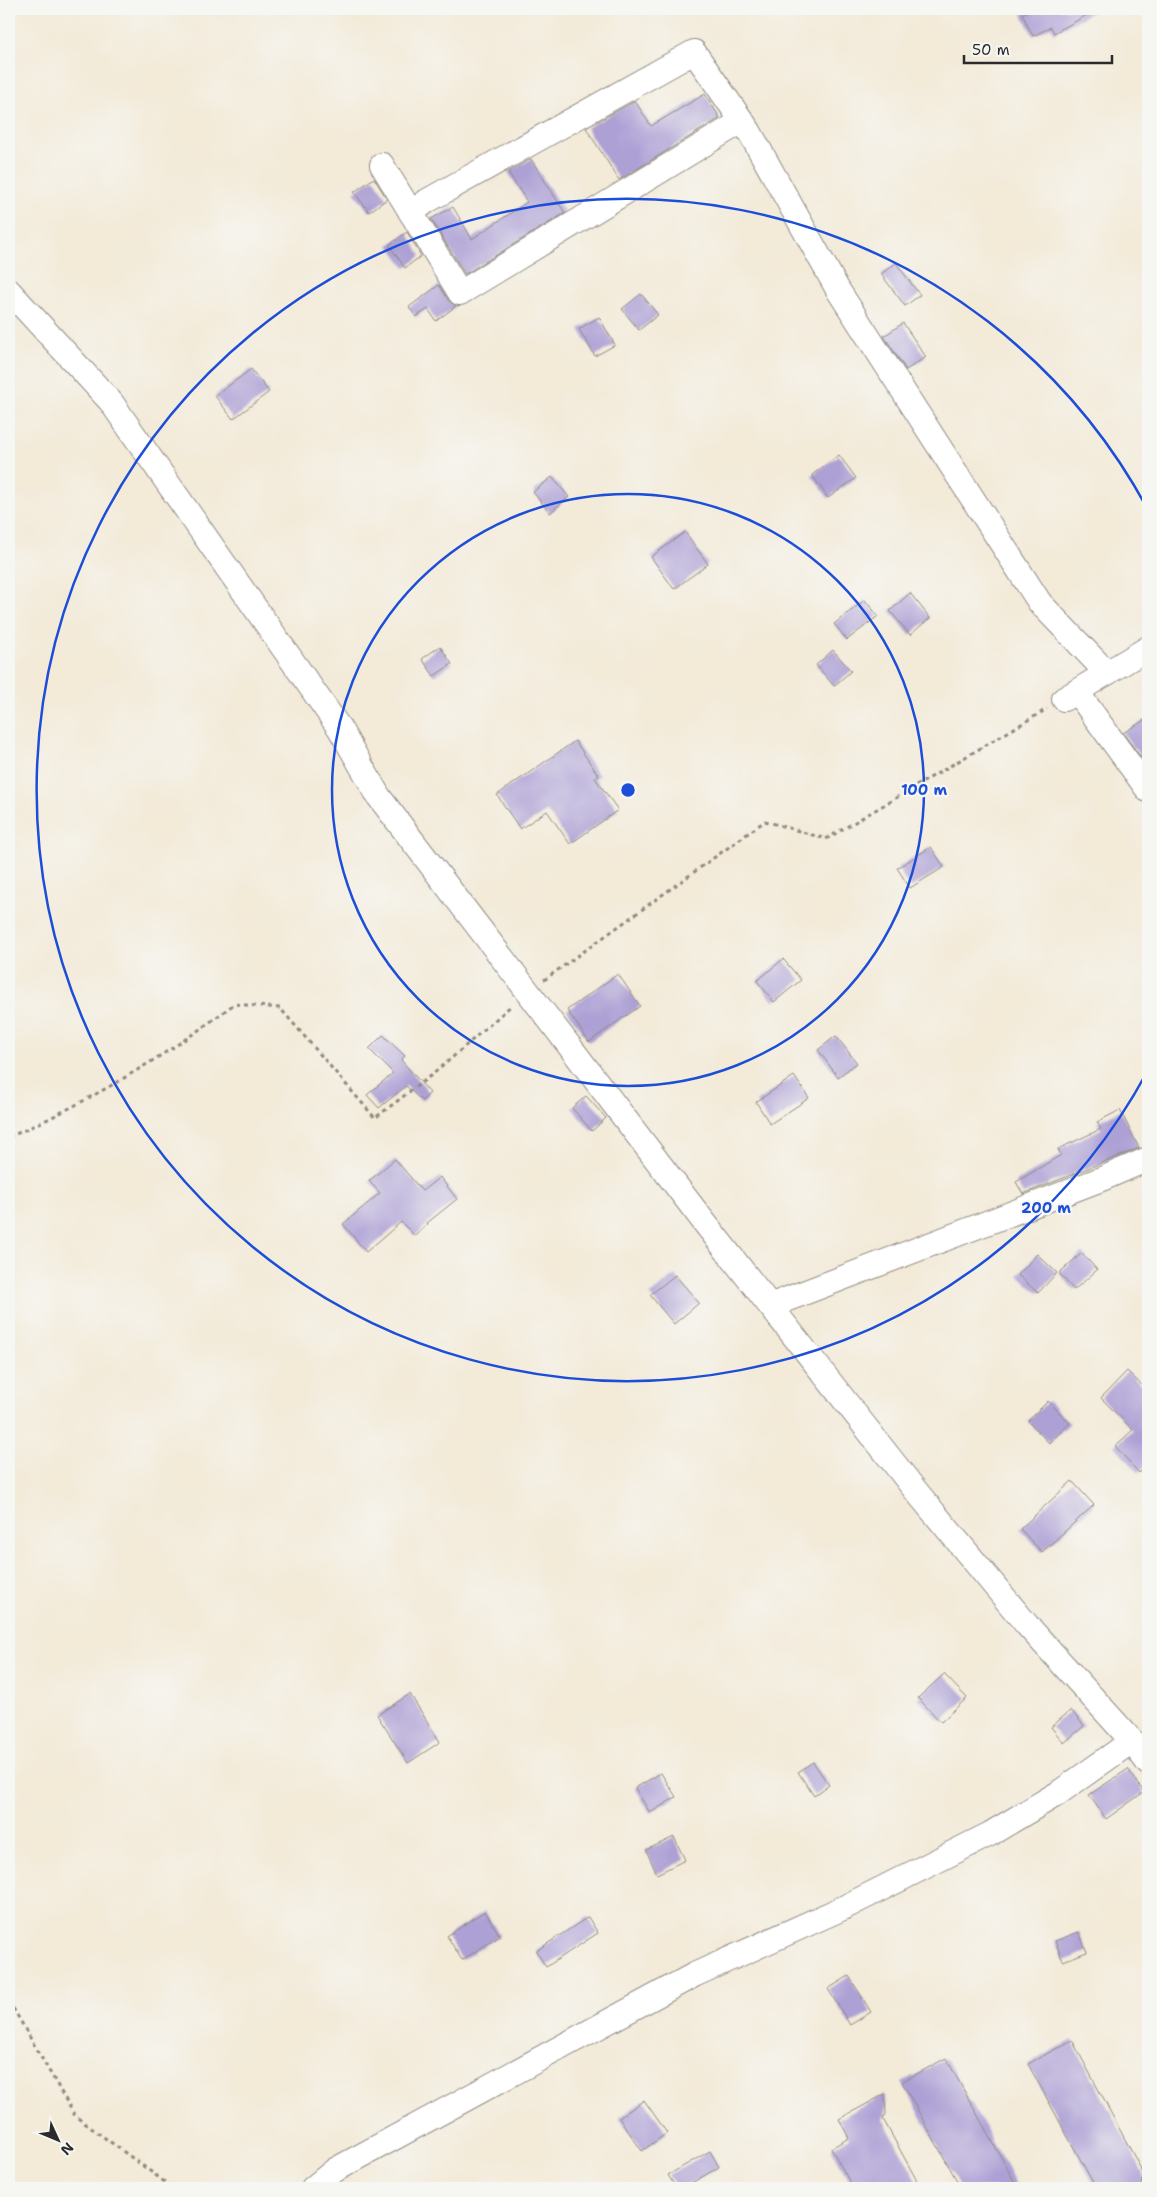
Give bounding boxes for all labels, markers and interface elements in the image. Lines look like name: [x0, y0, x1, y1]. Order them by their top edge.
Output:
scale bar: [964, 32, 1112, 64]
text: 50 m: [972, 40, 1010, 60]
text: 100 m: [901, 780, 947, 800]
centre of rings: [619, 781, 637, 799]
text: 200 m: [1021, 1198, 1071, 1218]
north arrow: [32, 2114, 82, 2164]
text: N: [57, 2139, 78, 2159]

